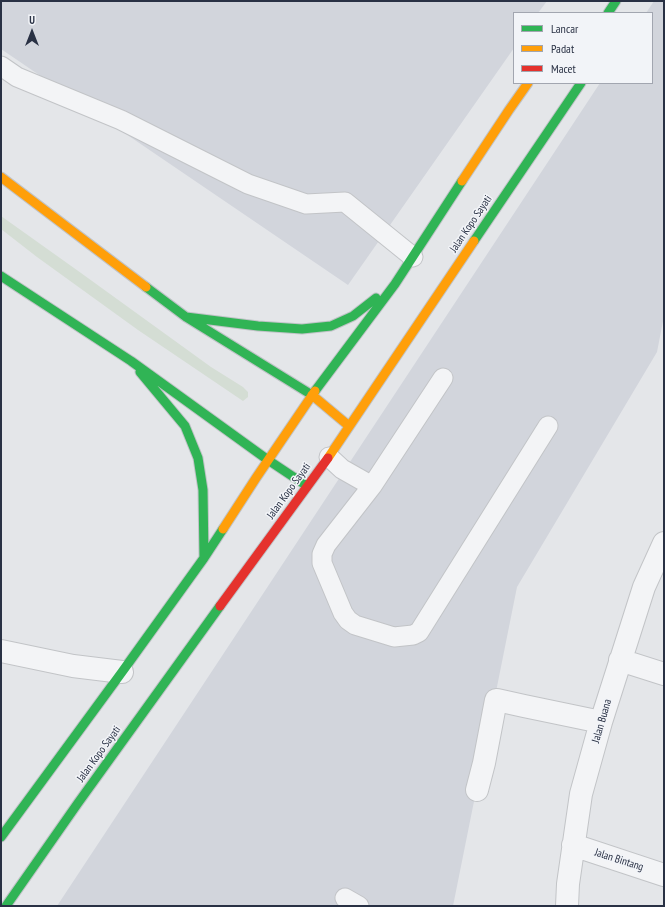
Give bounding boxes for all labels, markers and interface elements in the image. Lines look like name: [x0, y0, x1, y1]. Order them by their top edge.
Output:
north arrow: [12, 12, 52, 52]
legend: [513, 12, 653, 84]
text: U: [29, 13, 35, 27]
text: Lancar: [551, 21, 578, 36]
text: Padat: [551, 41, 574, 56]
text: Macet: [551, 61, 576, 76]
street label: Jalan Kopo Sayati: [447, 193, 495, 255]
street label: Jalan Kopo Sayati: [264, 460, 314, 522]
street label: Jalan Buana: [589, 698, 615, 744]
street label: Jalan Kopo Sayati: [74, 723, 124, 785]
street label: Jalan Bintang: [593, 846, 645, 874]

